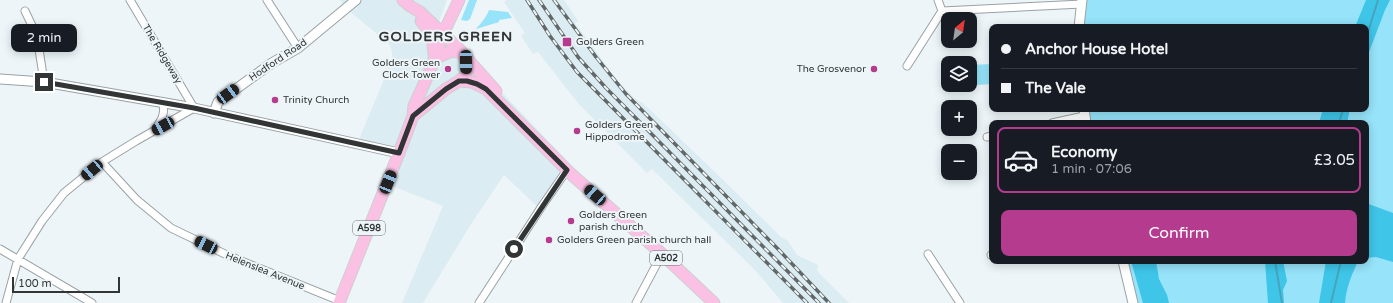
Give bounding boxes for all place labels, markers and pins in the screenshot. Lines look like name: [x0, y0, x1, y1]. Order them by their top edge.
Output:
marker: Golders Green: [561, 36, 573, 48]
place label: Golders Green: [576, 36, 644, 48]
place label: Golders Green Clock Tower: [372, 57, 440, 81]
place label: The Grosvenor: [797, 63, 866, 75]
marker: Golders Green Clock Tower: [443, 64, 453, 74]
marker: The Grosvenor: [869, 64, 879, 74]
place label: Trinity Church: [283, 94, 349, 106]
marker: Trinity Church: [270, 95, 280, 105]
place label: Golders Green Hippodrome: [585, 119, 653, 143]
marker: Golders Green Hippodrome: [572, 126, 582, 136]
place label: Golders Green parish church: [579, 209, 647, 233]
marker: Golders Green parish church: [566, 216, 576, 226]
place label: Golders Green parish church hall: [557, 234, 711, 246]
marker: Golders Green parish church hall: [544, 235, 554, 245]

